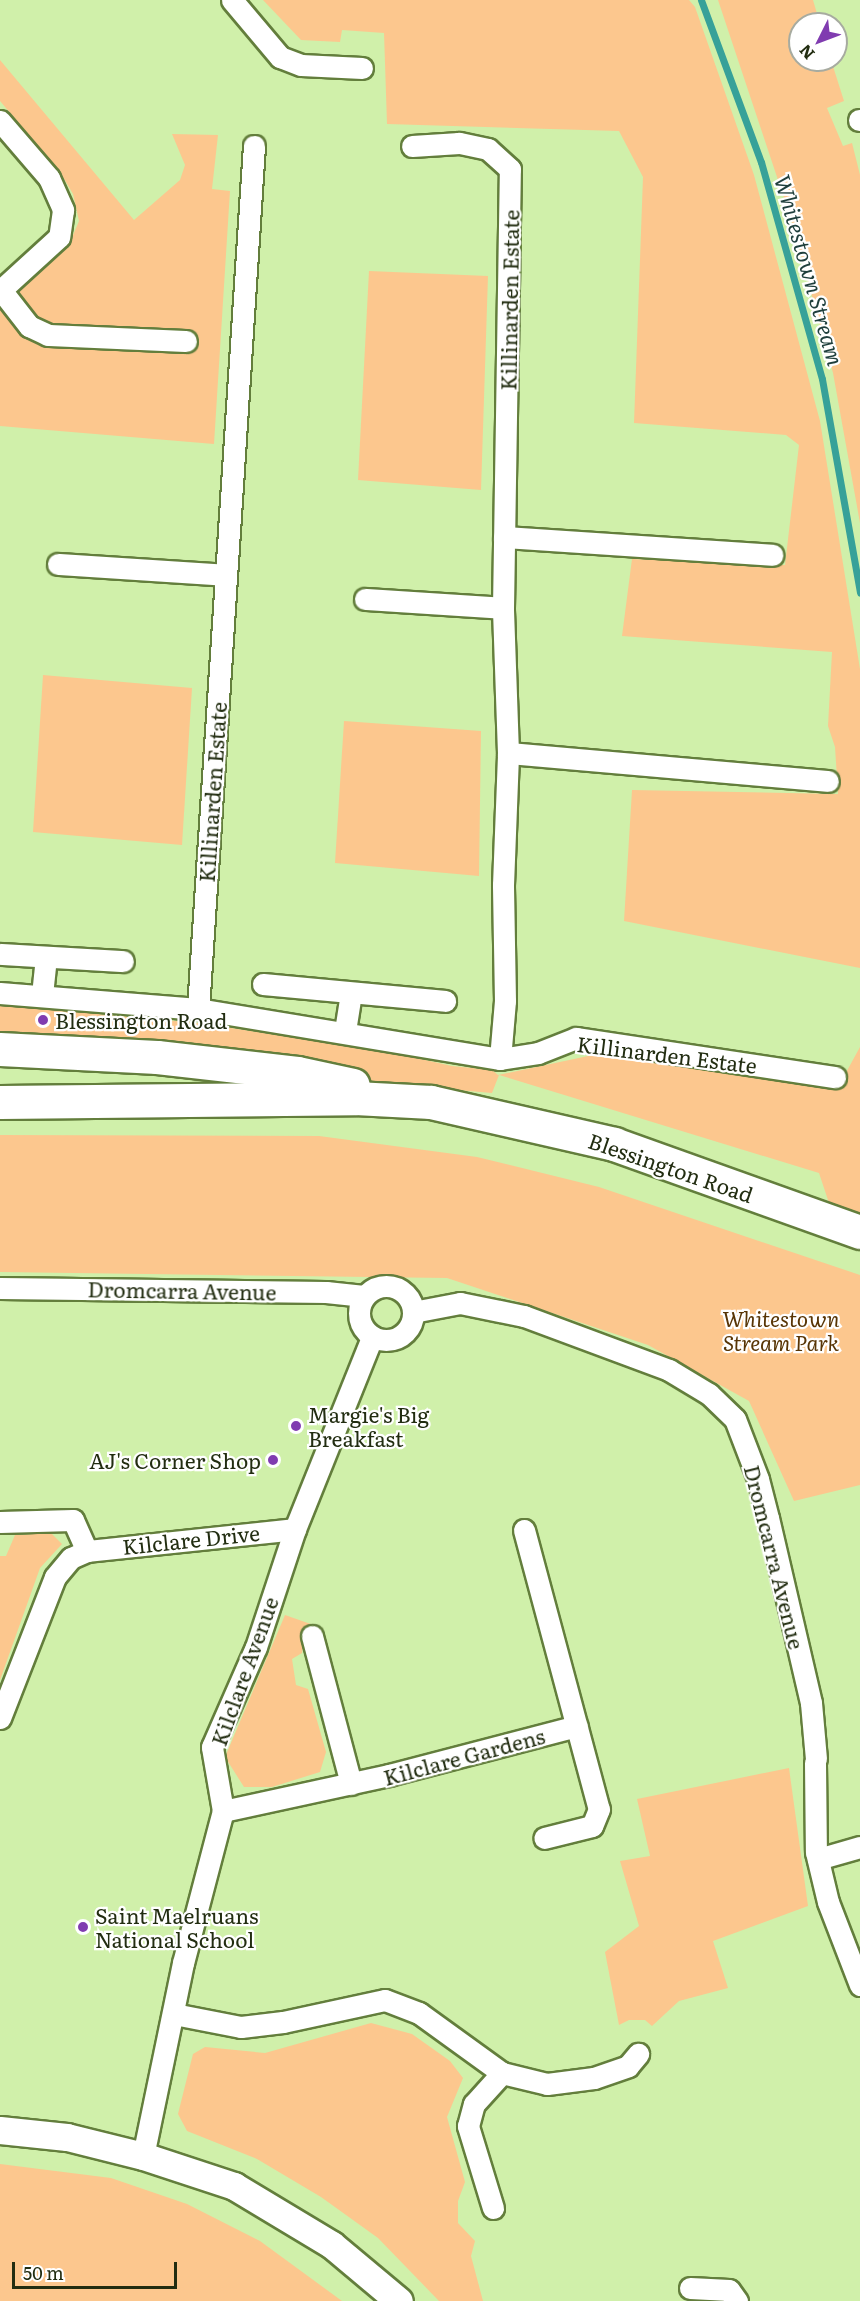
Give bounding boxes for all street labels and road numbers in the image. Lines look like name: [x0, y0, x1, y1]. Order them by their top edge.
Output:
street label: Killinarden Estate: [495, 209, 523, 391]
street label: Killinarden Estate: [193, 701, 231, 883]
street label: Killinarden Estate: [576, 1030, 758, 1078]
street label: Blessington Road: [585, 1127, 757, 1207]
street label: Dromcarra Avenue: [87, 1276, 277, 1304]
street label: Dromcarra Avenue: [740, 1462, 810, 1652]
street label: Kilclare Drive: [121, 1519, 261, 1559]
street label: Kilclare Avenue: [205, 1593, 283, 1749]
street label: Kilclare Gardens: [381, 1722, 547, 1790]

